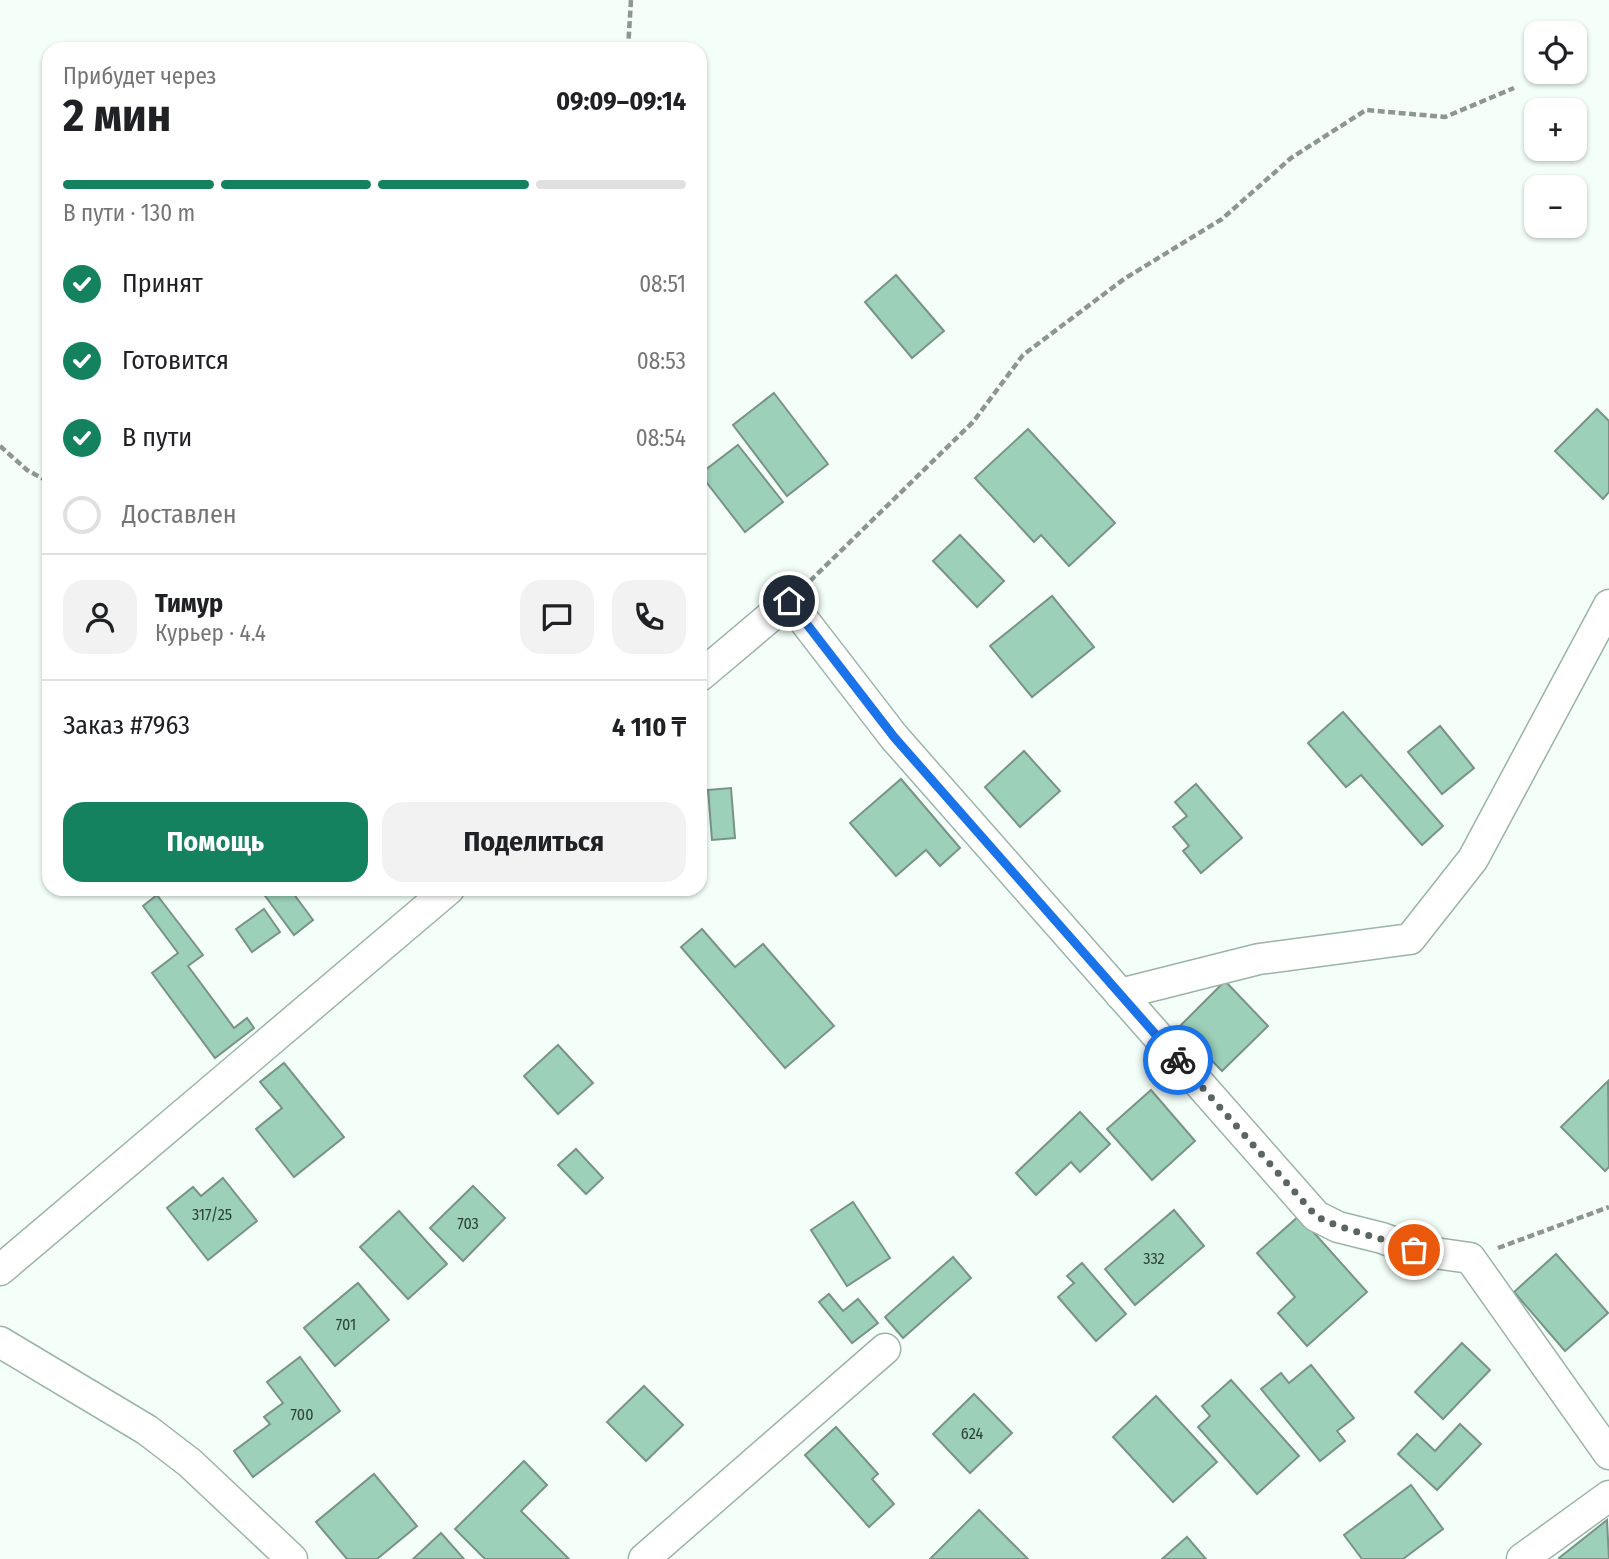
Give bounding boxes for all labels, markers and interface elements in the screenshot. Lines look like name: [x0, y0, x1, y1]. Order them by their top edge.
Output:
map controls: [1524, 21, 1587, 238]
button: locate: [1524, 21, 1587, 84]
text: Прибудет через: [63, 62, 216, 90]
text: 09:09–09:14: [556, 86, 686, 117]
text: 2 мин: [63, 88, 171, 143]
button: +: [1524, 98, 1587, 161]
button: −: [1524, 175, 1587, 238]
text: В пути · 130 m: [63, 199, 195, 227]
icon: check: [63, 265, 101, 303]
text: Принят: [122, 268, 203, 299]
text: 08:51: [639, 270, 686, 298]
icon: check: [63, 342, 101, 380]
text: Готовится: [122, 345, 229, 376]
text: 08:53: [637, 347, 686, 375]
icon: check: [63, 419, 101, 457]
text: В пути: [122, 422, 192, 453]
text: 08:54: [636, 424, 686, 452]
text: Доставлен: [122, 499, 237, 530]
pin: [759, 571, 819, 631]
button: person: [63, 580, 137, 654]
button: chat: [520, 580, 594, 654]
button: phone: [612, 580, 686, 654]
icon: home: [770, 582, 808, 620]
text: Тимур: [155, 588, 223, 619]
text: Курьер · 4.4: [155, 619, 266, 647]
text: Заказ #7963: [63, 710, 190, 741]
text: 4 110 ₸: [612, 712, 686, 743]
button: Помощь: [63, 802, 368, 882]
button: Поделиться: [382, 802, 686, 882]
courier: [1143, 1025, 1213, 1095]
icon: bike: [1159, 1041, 1197, 1079]
house number: 317/25: [192, 1205, 232, 1224]
house number: 703: [457, 1214, 479, 1233]
pin: [1384, 1220, 1444, 1280]
icon: bag: [1395, 1231, 1433, 1269]
house number: 332: [1143, 1249, 1165, 1268]
house number: 701: [336, 1315, 356, 1334]
house number: 700: [291, 1405, 313, 1424]
house number: 624: [961, 1424, 983, 1443]

